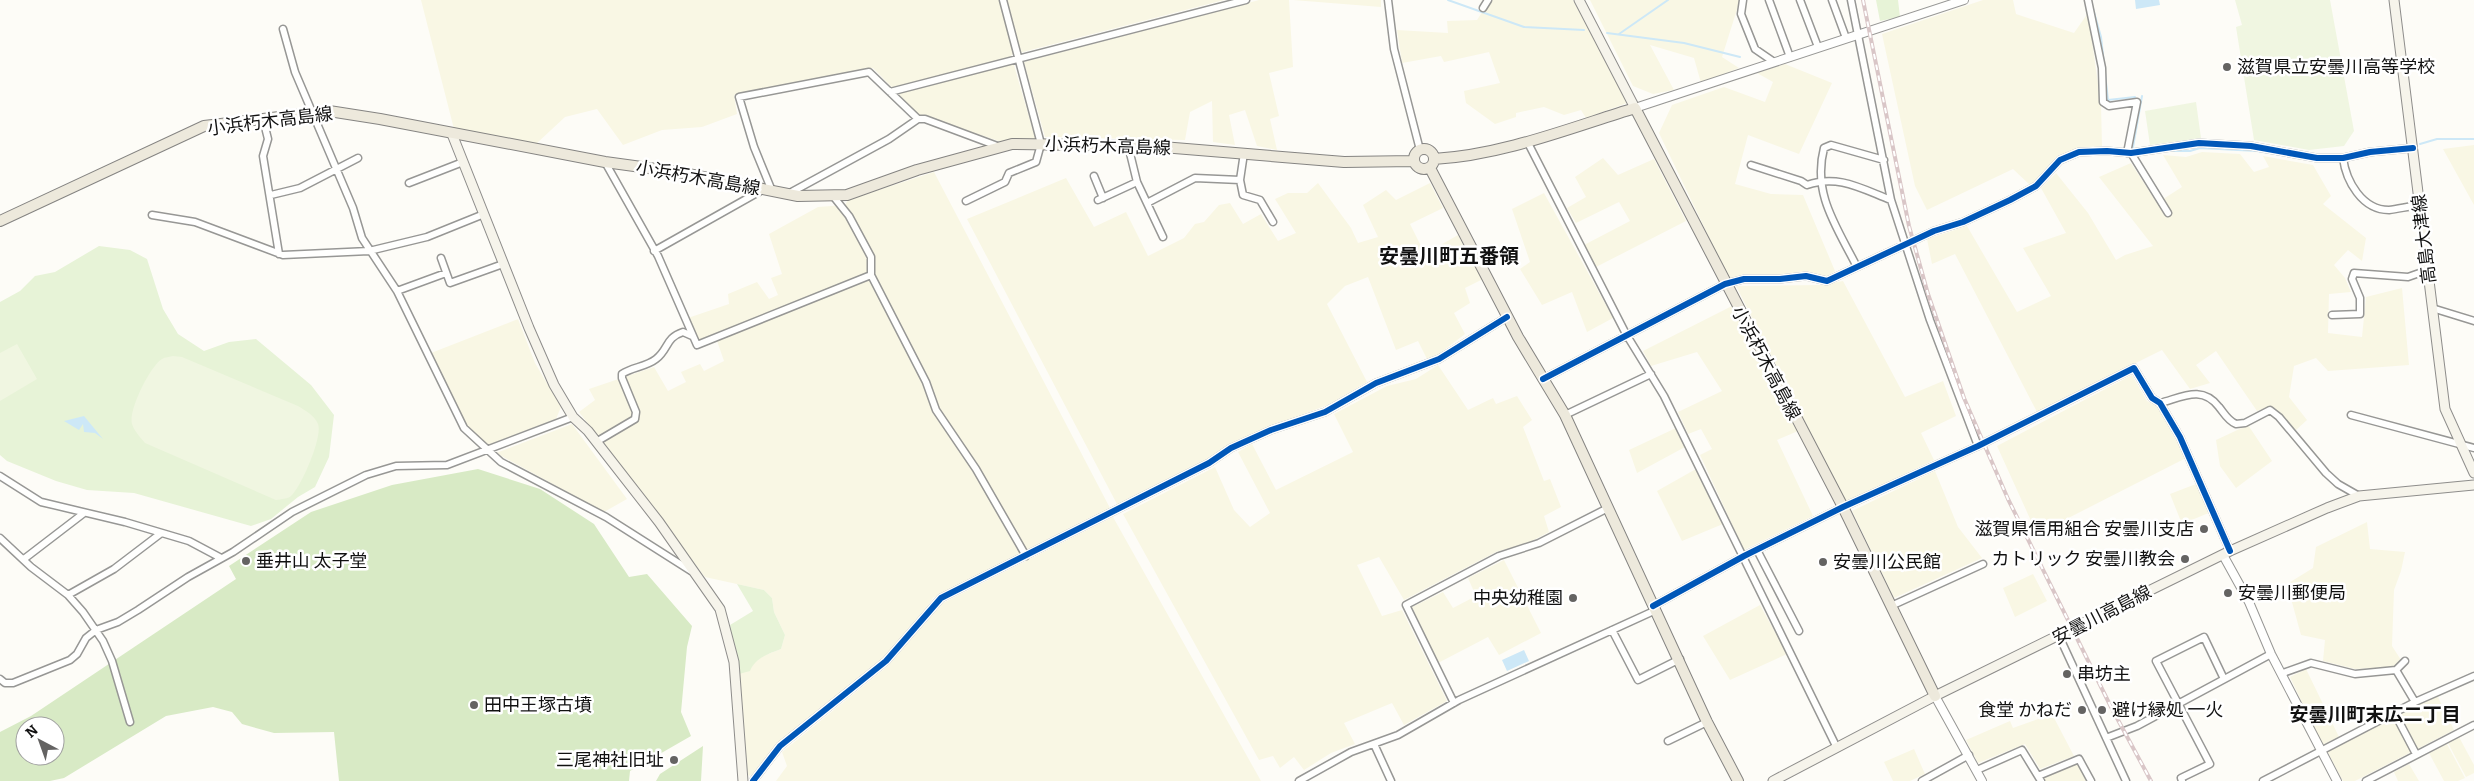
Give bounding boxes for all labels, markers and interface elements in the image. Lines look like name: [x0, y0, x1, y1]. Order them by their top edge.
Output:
place label: 滋賀県立安曇川高等学校: [2237, 56, 2435, 78]
marker: 滋賀県立安曇川高等学校: [2221, 61, 2233, 73]
street label: 小浜朽木高島線: [206, 102, 334, 140]
street label: 小浜朽木高島線: [1045, 133, 1171, 159]
street label: 小浜朽木高島線: [634, 156, 762, 200]
street label: 高島大津線: [2408, 193, 2440, 285]
district label: 安曇川町五番領: [1379, 244, 1519, 268]
street label: 小浜朽木高島線: [1727, 302, 1805, 424]
place label: 滋賀県信用組合 安曇川支店: [1974, 518, 2194, 540]
marker: 滋賀県信用組合 安曇川支店: [2198, 523, 2210, 535]
place label: カトリック 安曇川教会: [1991, 548, 2175, 570]
place label: 垂井山 太子堂: [256, 550, 368, 572]
place label: 安曇川公民館: [1833, 551, 1941, 573]
marker: カトリック 安曇川教会: [2179, 553, 2191, 565]
marker: 垂井山 太子堂: [240, 555, 252, 567]
marker: 安曇川公民館: [1817, 556, 1829, 568]
street label: 安曇川高島線: [2049, 581, 2155, 649]
place label: 安曇川郵便局: [2238, 582, 2346, 604]
place label: 中央幼稚園: [1473, 587, 1563, 609]
marker: 安曇川郵便局: [2222, 587, 2234, 599]
marker: 中央幼稚園: [1567, 592, 1579, 604]
place label: 串坊主: [2077, 663, 2131, 685]
marker: 串坊主: [2061, 668, 2073, 680]
place label: 田中王塚古墳: [484, 694, 592, 716]
marker: 田中王塚古墳: [468, 699, 480, 711]
place label: 食堂 かねだ: [1978, 699, 2072, 721]
place label: 避け縁処 一火: [2112, 699, 2224, 721]
district label: 安曇川町末広二丁目: [2289, 703, 2461, 726]
marker: 食堂 かねだ: [2076, 704, 2088, 716]
marker: 避け縁処 一火: [2096, 704, 2108, 716]
north arrow: [15, 716, 65, 766]
text: N: [22, 721, 42, 742]
place label: 三尾神社旧址: [556, 749, 664, 771]
marker: 三尾神社旧址: [668, 754, 680, 766]

